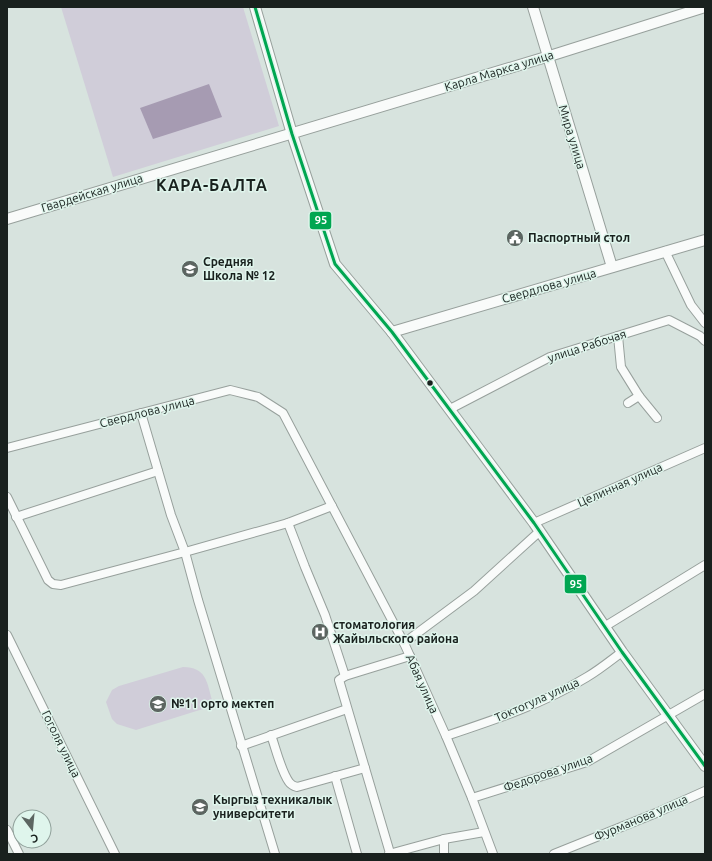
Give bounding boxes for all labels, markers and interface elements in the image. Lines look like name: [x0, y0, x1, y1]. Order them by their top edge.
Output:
street label: Карла Маркса улица: [443, 48, 555, 93]
street label: Мира улица: [557, 103, 588, 170]
street label: Гвардейская улица: [39, 171, 144, 214]
district label: КАРА-БАЛТА: [156, 176, 268, 194]
line badge: 95: [309, 211, 332, 230]
text: 95: [315, 214, 327, 226]
public building icon: Паспортный стол: [505, 228, 525, 248]
place label: Паспортный стол: [528, 231, 630, 244]
place label: Средняя Школа № 12: [203, 255, 276, 282]
school or university icon: Средняя Школа № 12: [180, 259, 200, 279]
street label: Свердлова улица: [500, 266, 597, 305]
street label: улица Рабочая: [546, 327, 628, 364]
unlabelled marker: [425, 378, 435, 388]
street label: Свердлова улица: [98, 393, 196, 430]
street label: Целинная улица: [575, 460, 664, 509]
line badge: 95: [564, 574, 587, 594]
text: 95: [570, 578, 582, 590]
place label: стоматология Жайыльского района: [333, 618, 459, 645]
hospital icon: стоматология Жайыльского района: [310, 622, 330, 642]
street label: Абая улица: [404, 652, 441, 715]
street label: Токтогула улица: [493, 675, 581, 724]
school or university icon: №11 орто мектеп: [148, 694, 168, 714]
place label: №11 орто мектеп: [171, 697, 274, 710]
street label: Гоголя улица: [40, 708, 83, 779]
street label: Федорова улица: [502, 751, 594, 794]
street label: Фурманова улица: [592, 792, 690, 843]
place label: Кыргыз техникалык университети: [213, 793, 333, 820]
school or university icon: Кыргыз техникалык университети: [190, 797, 210, 817]
north arrow: [12, 809, 52, 849]
text: С: [30, 832, 40, 845]

